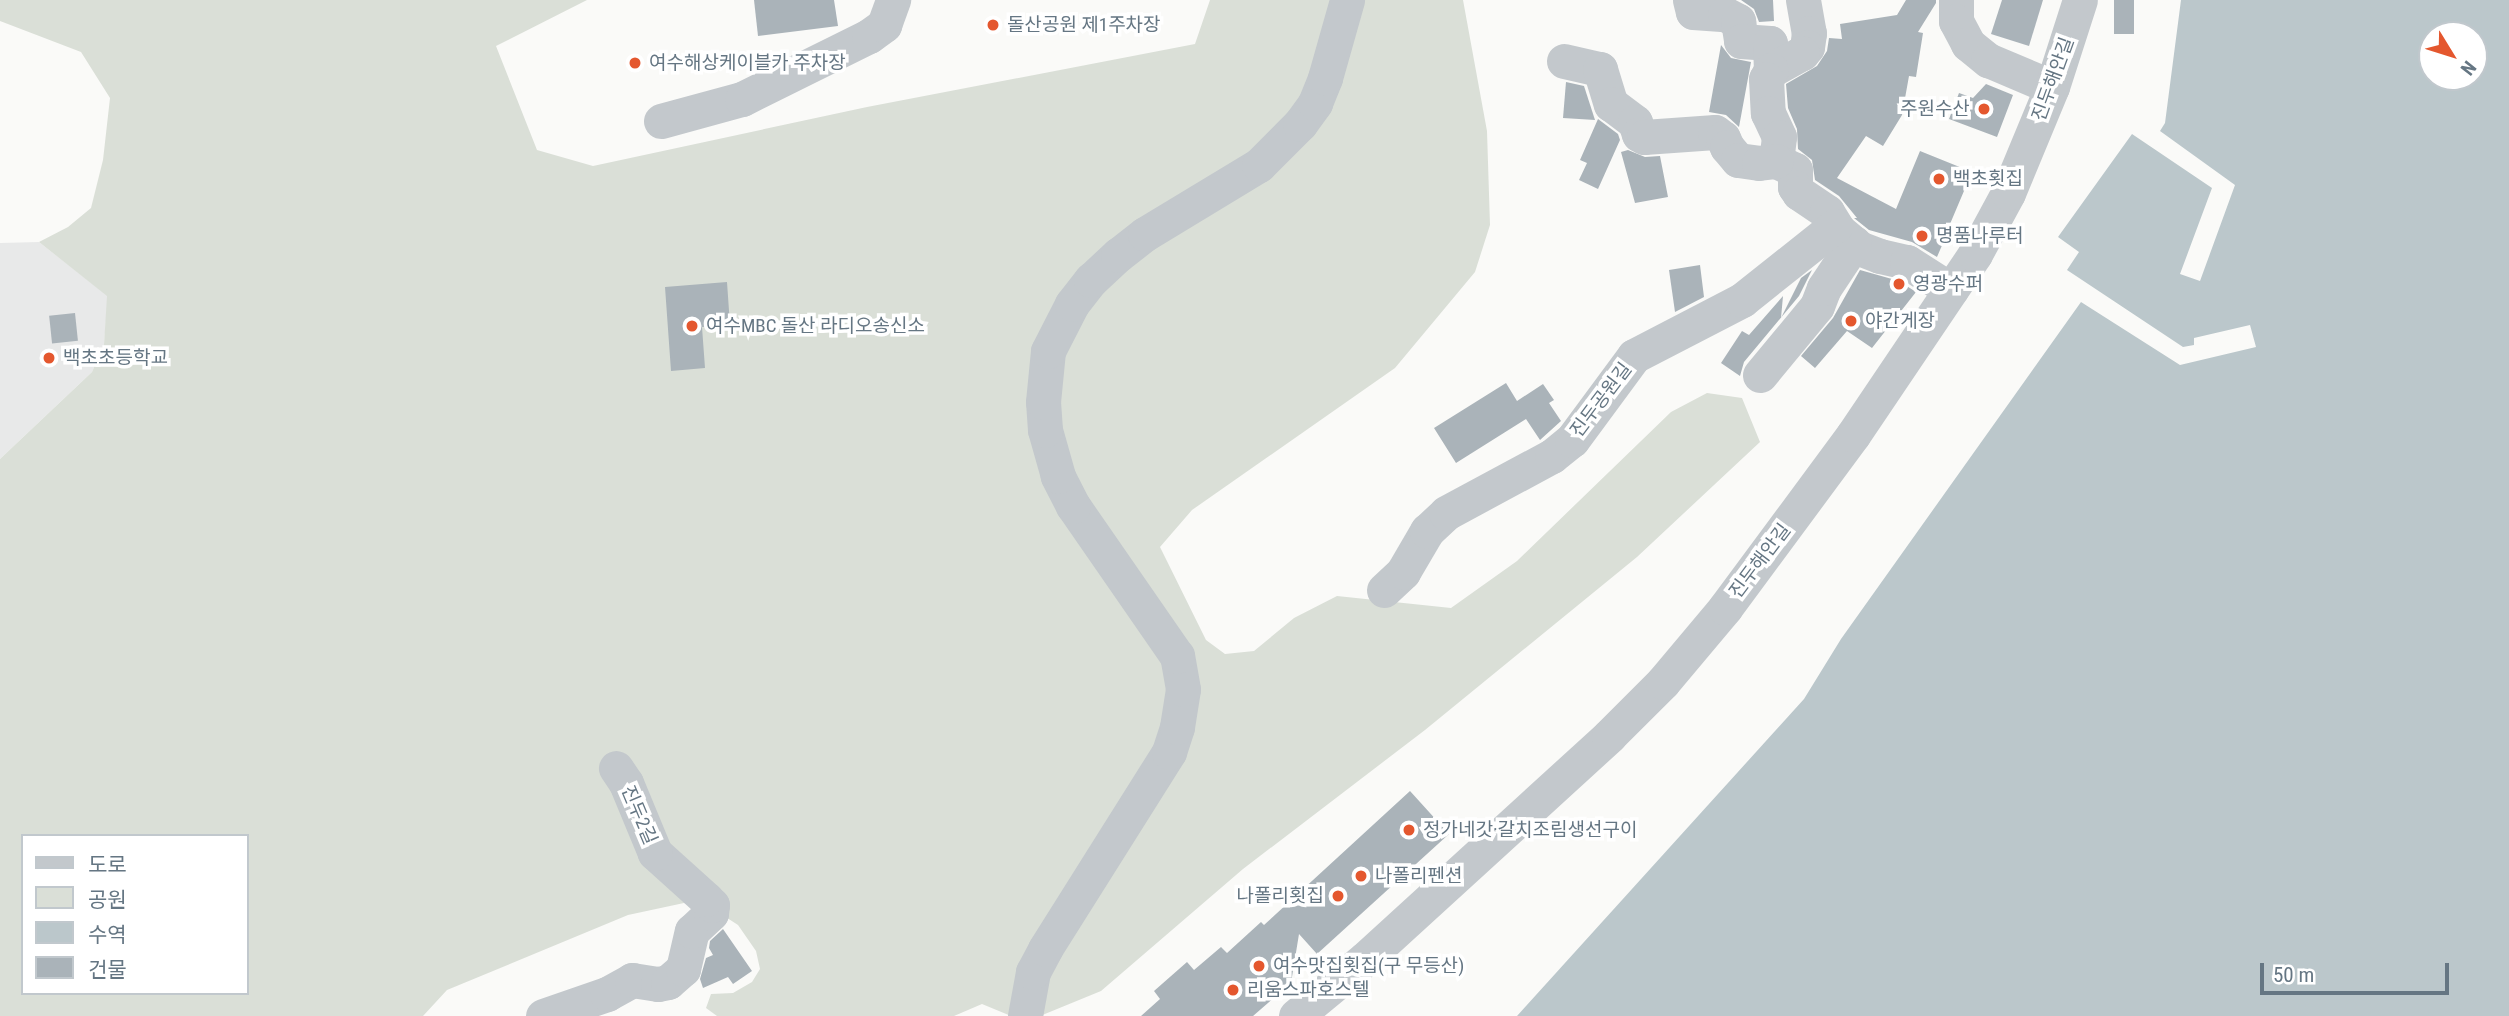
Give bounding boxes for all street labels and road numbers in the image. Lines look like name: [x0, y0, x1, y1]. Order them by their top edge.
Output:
street label: 진두해안길: [2027, 34, 2079, 124]
street label: 진두공원길: [1566, 358, 1636, 442]
street label: 진두해안길: [1725, 519, 1795, 603]
street label: 진두2길: [616, 782, 662, 848]

